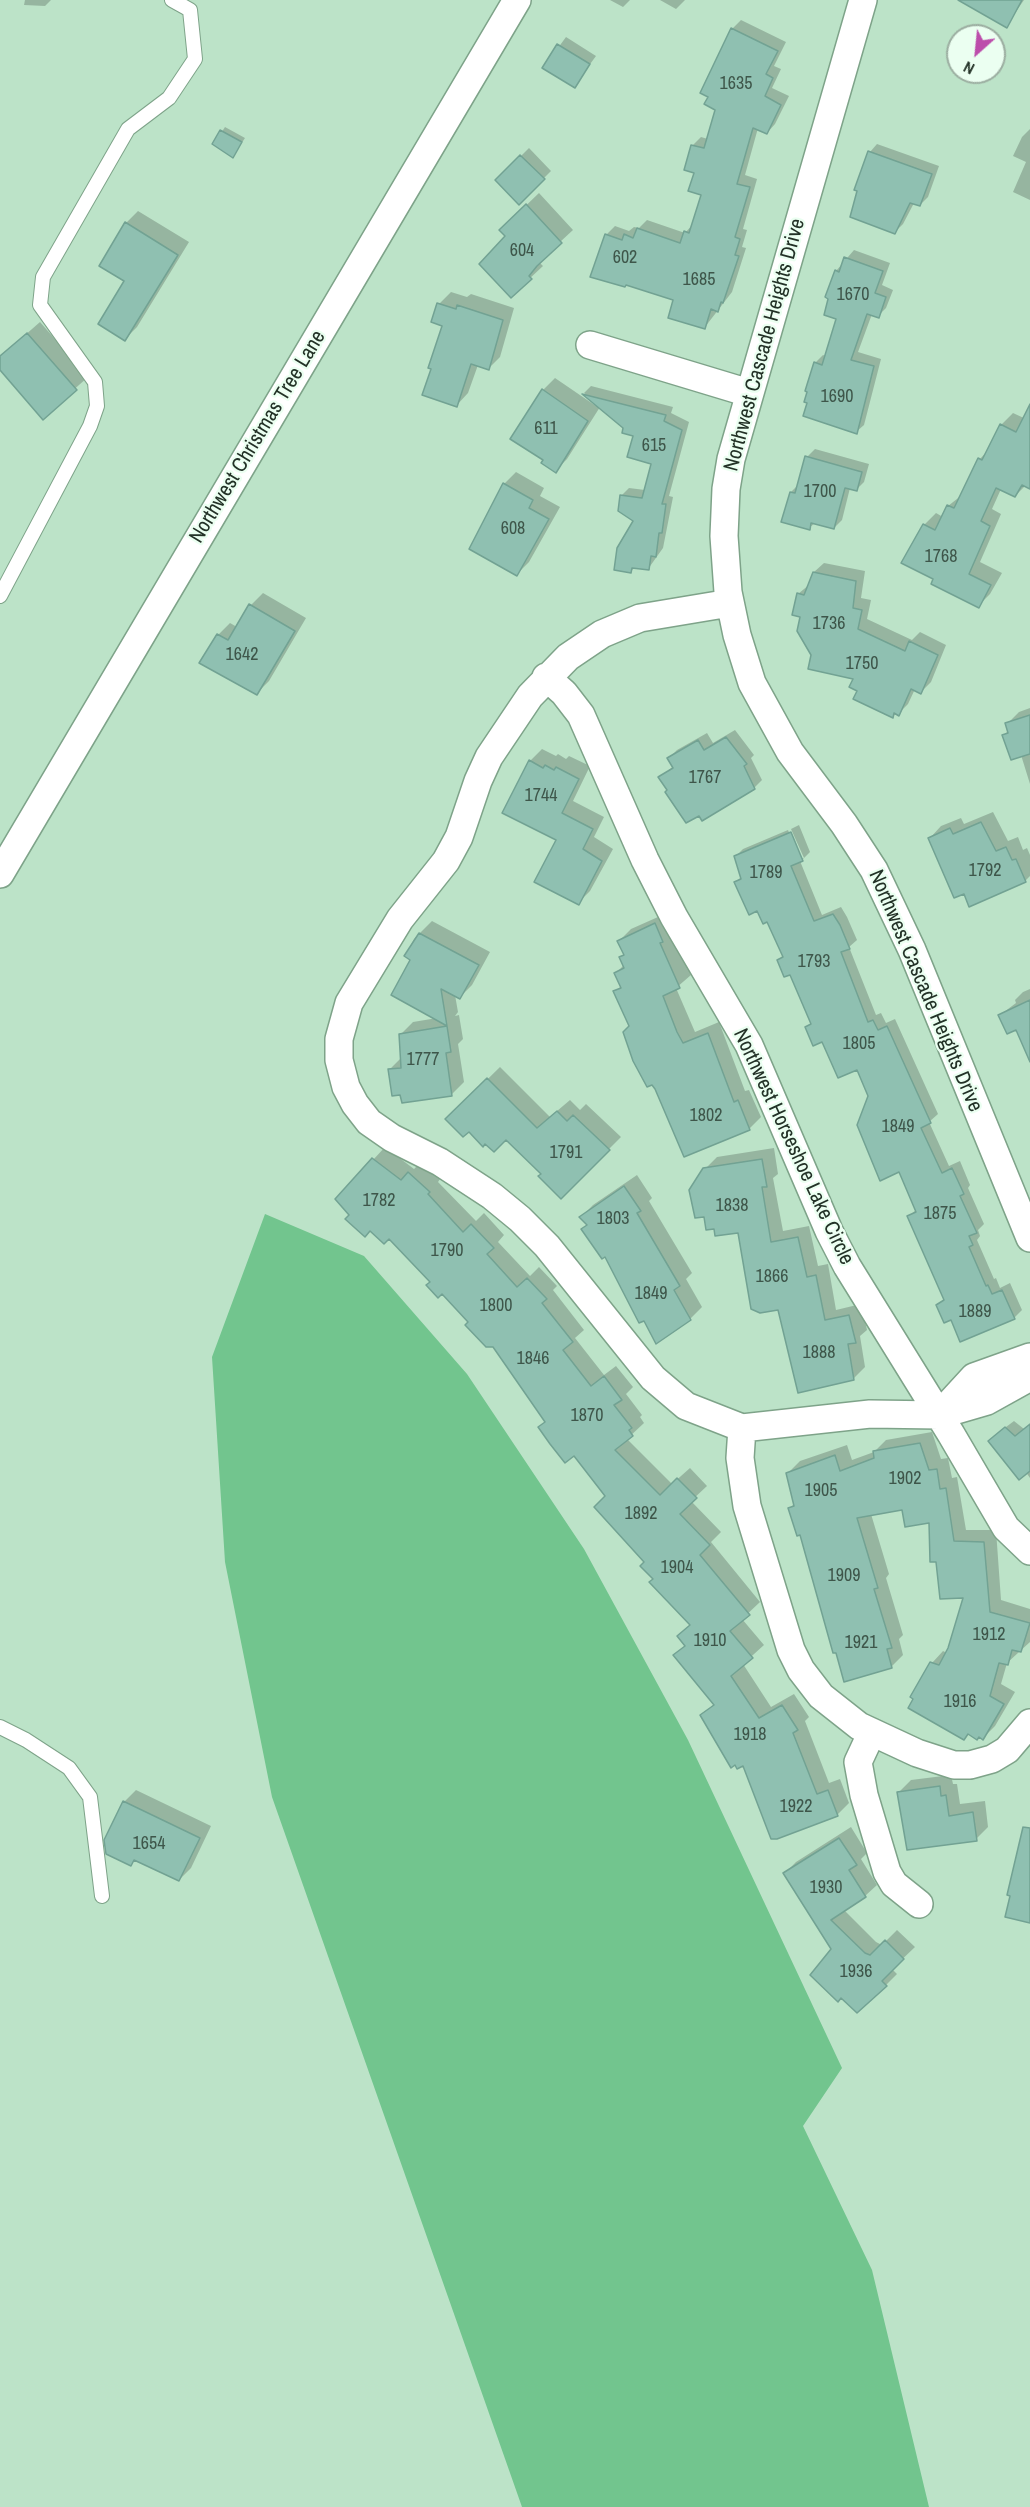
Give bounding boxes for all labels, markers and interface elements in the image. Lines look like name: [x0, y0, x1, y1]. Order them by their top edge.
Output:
north arrow: [946, 24, 1006, 84]
text: N: [960, 56, 978, 80]
house number: 1635: [720, 73, 752, 95]
street label: Northwest Cascade Heights Drive: [719, 216, 811, 474]
house number: 604: [510, 240, 534, 262]
house number: 602: [613, 247, 637, 269]
house number: 1685: [683, 269, 715, 291]
house number: 1670: [837, 284, 869, 306]
street label: Northwest Christmas Tree Lane: [185, 326, 331, 548]
house number: 1690: [821, 386, 853, 408]
house number: 611: [534, 418, 558, 440]
house number: 615: [642, 435, 666, 457]
house number: 1700: [804, 481, 836, 503]
house number: 608: [501, 518, 525, 540]
house number: 1768: [925, 546, 957, 568]
house number: 1736: [813, 613, 845, 635]
house number: 1642: [226, 644, 258, 666]
house number: 1750: [846, 653, 878, 675]
house number: 1767: [689, 767, 721, 789]
house number: 1744: [525, 785, 557, 807]
house number: 1792: [969, 860, 1001, 882]
house number: 1789: [750, 862, 782, 884]
street label: Northwest Cascade Heights Drive: [863, 866, 987, 1116]
house number: 1793: [798, 951, 830, 973]
street label: Northwest Horseshoe Lake Circle: [727, 1025, 859, 1269]
house number: 1805: [843, 1033, 875, 1055]
house number: 1777: [407, 1049, 439, 1071]
house number: 1802: [690, 1105, 722, 1127]
house number: 1849: [882, 1116, 914, 1138]
house number: 1791: [550, 1142, 582, 1164]
house number: 1782: [363, 1190, 395, 1212]
house number: 1838: [716, 1195, 748, 1217]
house number: 1875: [924, 1203, 956, 1225]
house number: 1803: [597, 1208, 629, 1230]
house number: 1790: [431, 1240, 463, 1262]
house number: 1866: [756, 1266, 788, 1288]
house number: 1849: [635, 1283, 667, 1305]
house number: 1800: [480, 1295, 512, 1317]
house number: 1889: [959, 1301, 991, 1323]
house number: 1888: [803, 1342, 835, 1364]
house number: 1846: [517, 1348, 549, 1370]
house number: 1870: [571, 1405, 603, 1427]
house number: 1902: [889, 1468, 921, 1490]
house number: 1905: [805, 1480, 837, 1502]
house number: 1892: [625, 1503, 657, 1525]
house number: 1904: [661, 1557, 693, 1579]
house number: 1909: [828, 1565, 860, 1587]
house number: 1912: [973, 1624, 1005, 1646]
house number: 1910: [694, 1630, 726, 1652]
house number: 1921: [845, 1632, 877, 1654]
house number: 1916: [944, 1691, 976, 1713]
house number: 1918: [734, 1724, 766, 1746]
house number: 1922: [780, 1796, 812, 1818]
house number: 1654: [133, 1833, 165, 1855]
house number: 1930: [810, 1877, 842, 1899]
house number: 1936: [840, 1961, 872, 1983]

